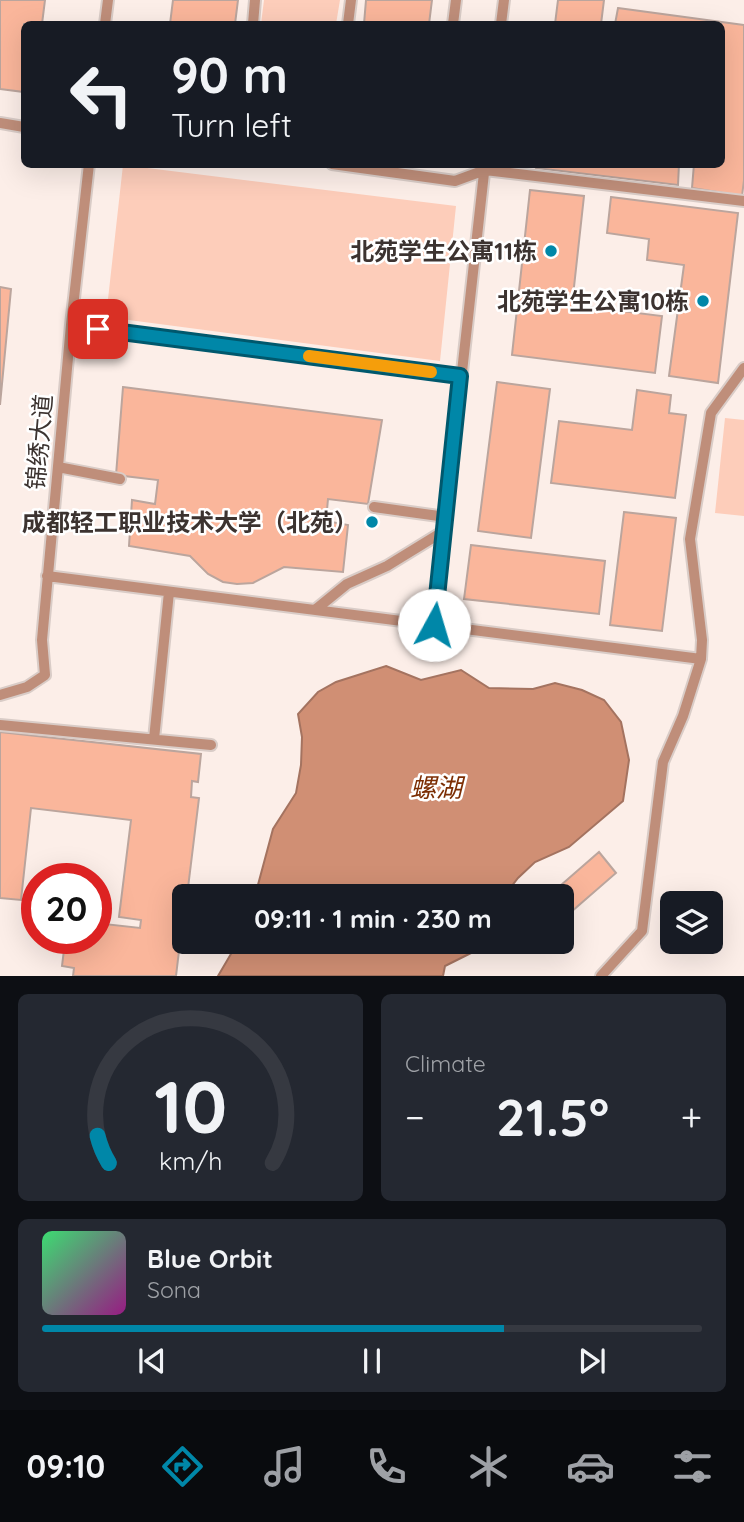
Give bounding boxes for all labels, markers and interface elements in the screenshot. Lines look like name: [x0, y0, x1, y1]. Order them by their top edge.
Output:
text: 90 m: [171, 44, 288, 105]
icon: left: [56, 49, 147, 140]
text: Turn left: [171, 105, 292, 145]
place label: 北苑学生公寓11栋: [350, 236, 537, 266]
marker: 北苑学生公寓11栋: [543, 243, 559, 259]
place label: 北苑学生公寓10栋: [497, 286, 689, 316]
marker: 北苑学生公寓10栋: [695, 293, 711, 309]
pin: [68, 299, 128, 359]
icon: arrive: [79, 310, 117, 348]
street label: 锦绣大道: [20, 393, 58, 491]
place label: 成都轻工职业技术大学（北苑）: [22, 507, 358, 537]
marker: 成都轻工职业技术大学（北苑）: [364, 514, 380, 530]
position arrow: [397, 588, 471, 662]
water label: 螺湖: [410, 771, 466, 804]
speed limit sign: 20: [21, 863, 112, 954]
map controls: [660, 891, 723, 954]
button: layers: [660, 891, 723, 954]
text: 09:11 · 1 min · 230 m: [254, 902, 492, 935]
text: Climate: [405, 1049, 486, 1078]
text: 10: [154, 1061, 227, 1152]
text: 21.5°: [496, 1084, 609, 1149]
text: −: [405, 1093, 425, 1141]
text: +: [681, 1093, 702, 1141]
text: km/h: [159, 1145, 222, 1176]
text: Blue Orbit: [147, 1242, 273, 1275]
text: Sona: [147, 1275, 201, 1304]
icon: previous: [133, 1342, 171, 1380]
icon: pause: [353, 1342, 391, 1380]
icon: next: [573, 1342, 611, 1380]
icon: directions: [158, 1442, 207, 1491]
icon: music: [260, 1442, 309, 1491]
icon: phone: [362, 1442, 411, 1491]
icon: climate: [464, 1442, 513, 1491]
icon: car: [566, 1442, 615, 1491]
icon: filters: [668, 1442, 717, 1491]
text: 09:10: [27, 1446, 105, 1486]

